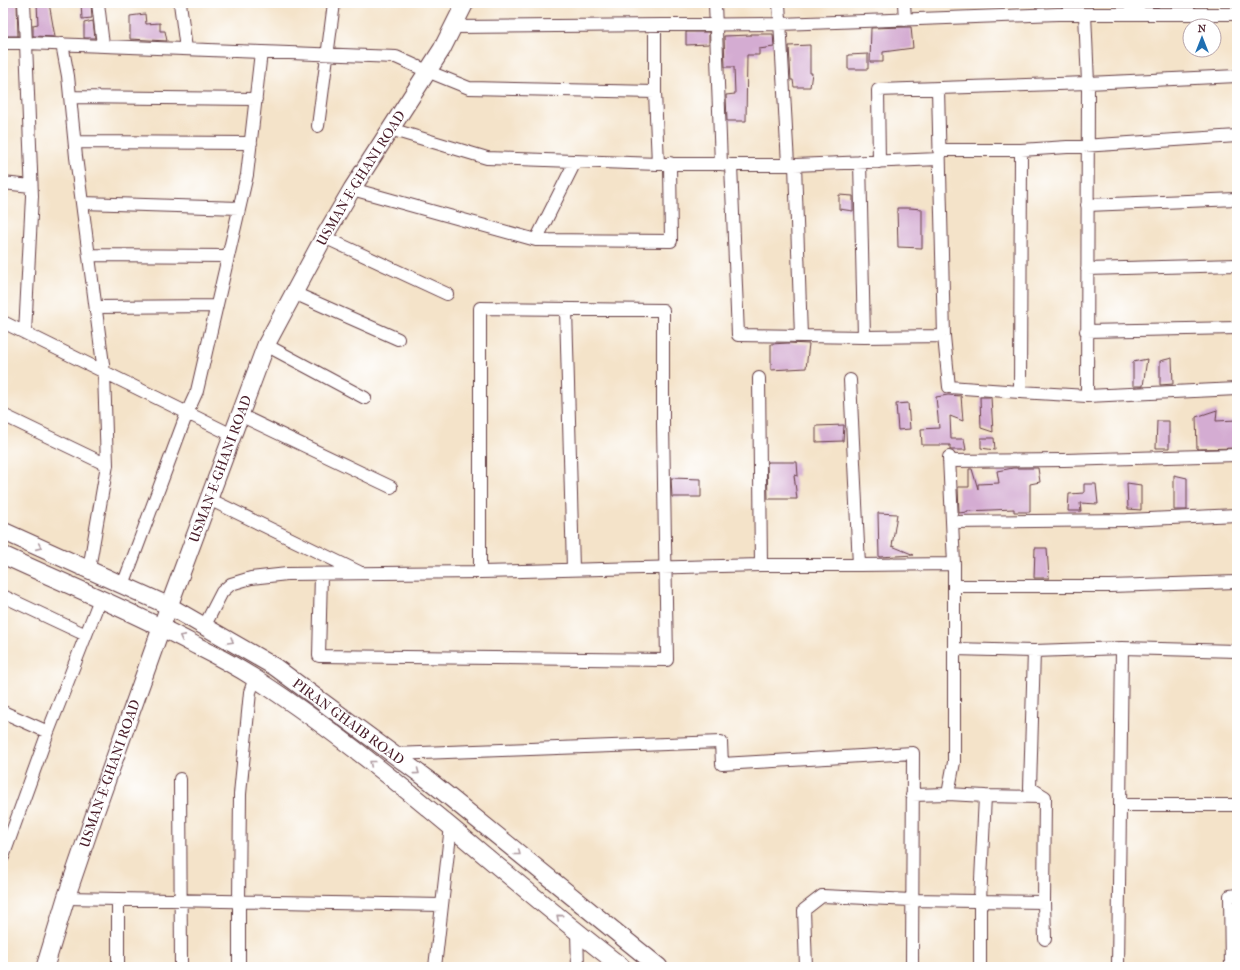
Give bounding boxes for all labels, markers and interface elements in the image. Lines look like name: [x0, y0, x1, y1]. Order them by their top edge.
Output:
north arrow: [1182, 18, 1222, 58]
text: N: [1198, 22, 1207, 35]
street label: USMAN-E-GHANI ROAD: [313, 107, 409, 249]
street label: USMAN-E-GHANI ROAD: [185, 393, 256, 545]
one-way arrow: [34, 542, 42, 550]
one-way arrow: [179, 635, 186, 642]
one-way arrow: [227, 636, 234, 643]
street label: PIRAN GHAIB ROAD: [289, 675, 408, 769]
street label: USMAN-E-GHANI ROAD: [76, 697, 144, 850]
one-way arrow: [369, 761, 376, 768]
one-way arrow: [413, 767, 420, 774]
one-way arrow: [514, 849, 521, 856]
one-way arrow: [556, 914, 563, 921]

